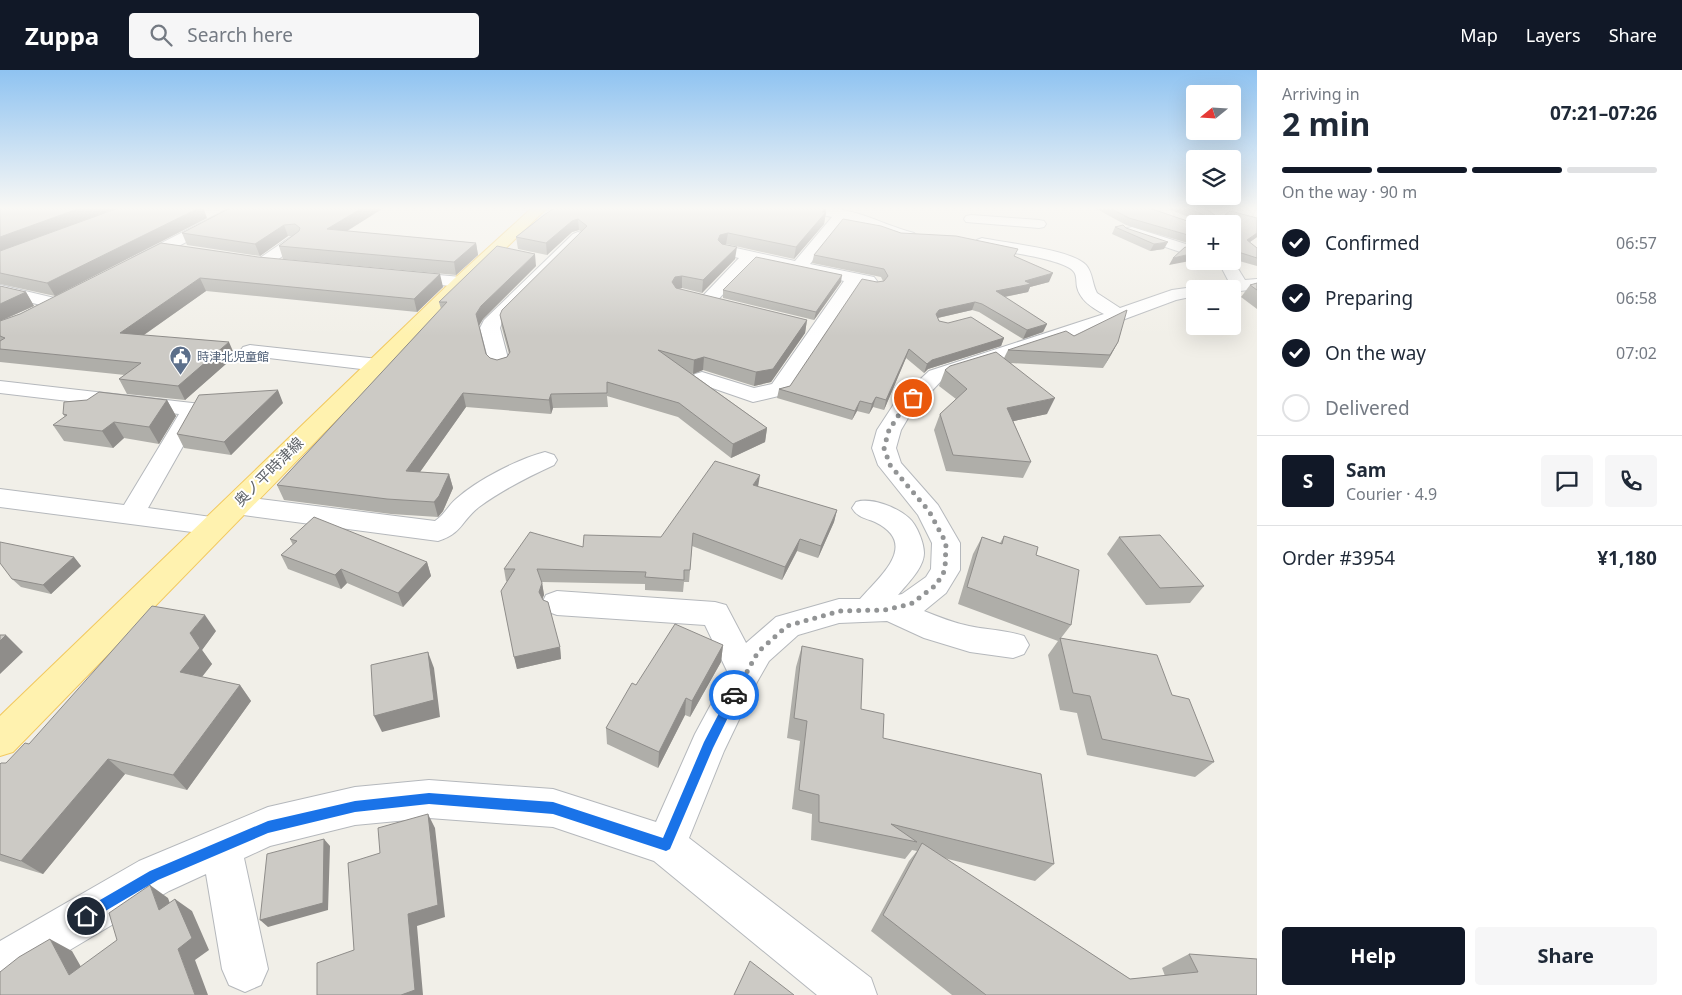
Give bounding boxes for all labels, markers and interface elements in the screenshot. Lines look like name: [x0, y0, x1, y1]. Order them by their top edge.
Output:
search box: [129, 13, 479, 58]
text: Zuppa: [25, 19, 99, 52]
icon: search: [147, 21, 175, 49]
text: Search here: [187, 22, 293, 48]
text: Map: [1460, 23, 1498, 47]
text: Layers: [1526, 23, 1581, 47]
text: Share: [1609, 23, 1657, 47]
text: Arriving in: [1282, 83, 1360, 105]
north arrow: [1186, 85, 1241, 140]
map controls: [1186, 85, 1241, 335]
text: 07:21–07:26: [1550, 100, 1657, 126]
text: 2 min: [1282, 102, 1370, 145]
button: layers: [1186, 150, 1241, 205]
text: On the way · 90 m: [1282, 181, 1417, 203]
button: +: [1186, 215, 1241, 270]
icon: check: [1282, 229, 1310, 257]
text: Confirmed: [1325, 230, 1420, 256]
text: 06:57: [1616, 232, 1657, 254]
button: −: [1186, 280, 1241, 335]
icon: check: [1282, 284, 1310, 312]
text: Preparing: [1325, 285, 1413, 311]
text: 06:58: [1616, 287, 1657, 309]
icon: check: [1282, 339, 1310, 367]
text: On the way: [1325, 340, 1426, 366]
text: 07:02: [1616, 342, 1657, 364]
public building icon: 時津北児童館: [169, 345, 193, 376]
place label: 時津北児童館: [197, 348, 269, 365]
pin: [892, 377, 934, 419]
icon: bag: [899, 384, 927, 412]
text: Delivered: [1325, 395, 1410, 421]
street label: 奥ノ平時津線: [229, 432, 307, 510]
button: chat: [1541, 455, 1593, 507]
button: phone: [1605, 455, 1657, 507]
text: Sam: [1346, 457, 1386, 483]
text: S: [1303, 468, 1313, 494]
text: Courier · 4.9: [1346, 483, 1437, 505]
text: Order #3954: [1282, 545, 1395, 571]
text: ¥1,180: [1597, 545, 1657, 571]
courier: [709, 670, 759, 720]
icon: car: [720, 681, 748, 709]
pin: [65, 895, 107, 937]
icon: home: [72, 902, 100, 930]
button: Help: [1282, 927, 1465, 985]
button: Share: [1475, 927, 1657, 985]

